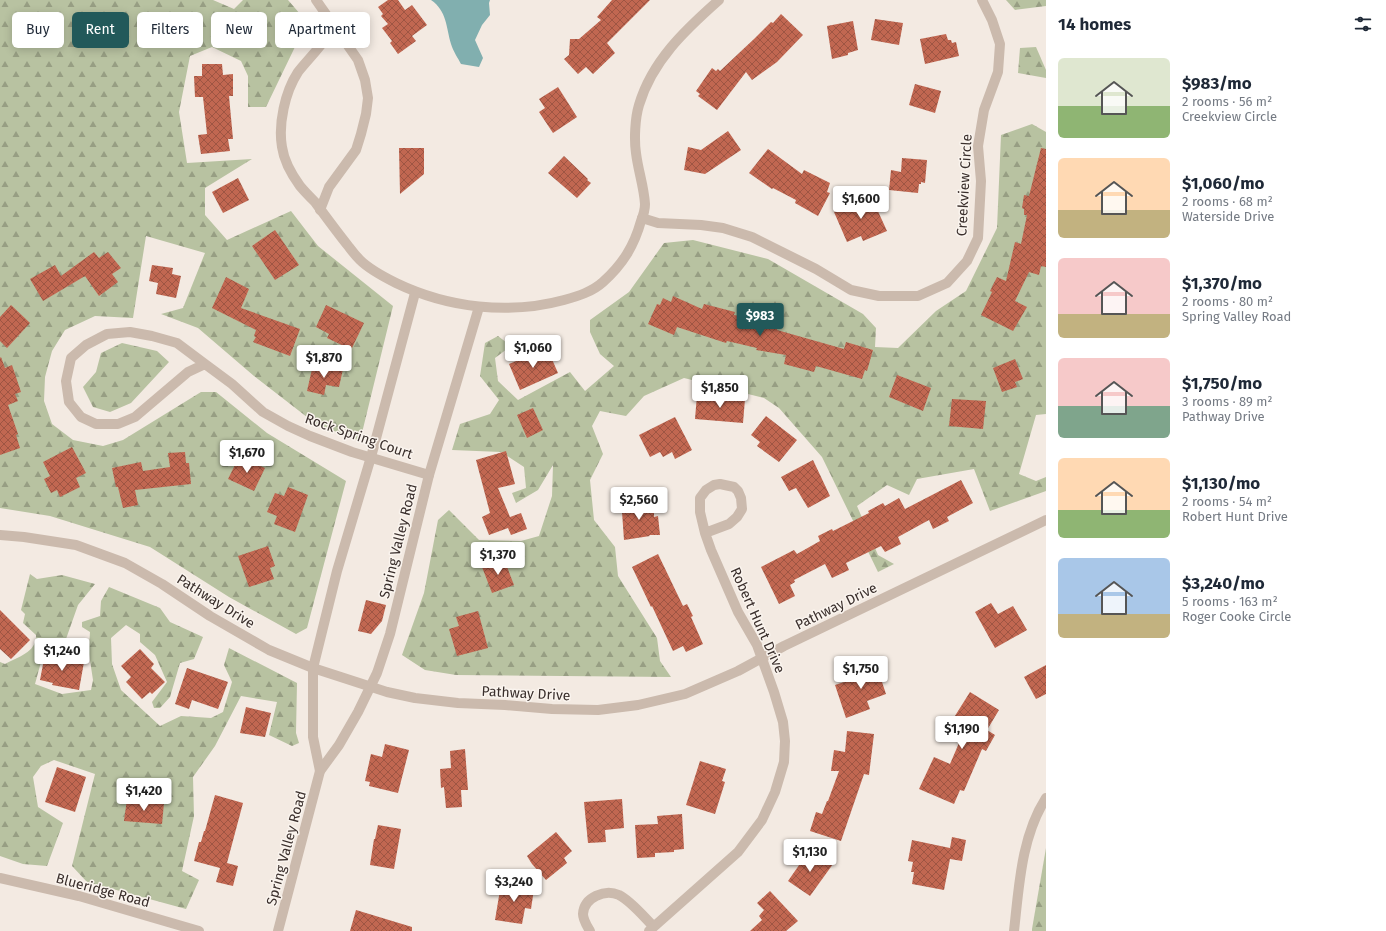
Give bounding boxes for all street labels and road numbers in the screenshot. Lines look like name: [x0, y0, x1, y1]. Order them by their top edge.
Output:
street label: Creekview Circle: [953, 133, 976, 237]
street label: Rock Spring Court: [303, 410, 416, 463]
street label: Spring Valley Road: [376, 482, 421, 600]
street label: Robert Hunt Drive: [727, 565, 788, 676]
street label: Pathway Drive: [174, 571, 258, 632]
street label: Pathway Drive: [793, 579, 880, 634]
street label: Pathway Drive: [481, 683, 571, 704]
street label: Spring Valley Road: [263, 789, 310, 907]
street label: Blueridge Road: [54, 870, 152, 911]

